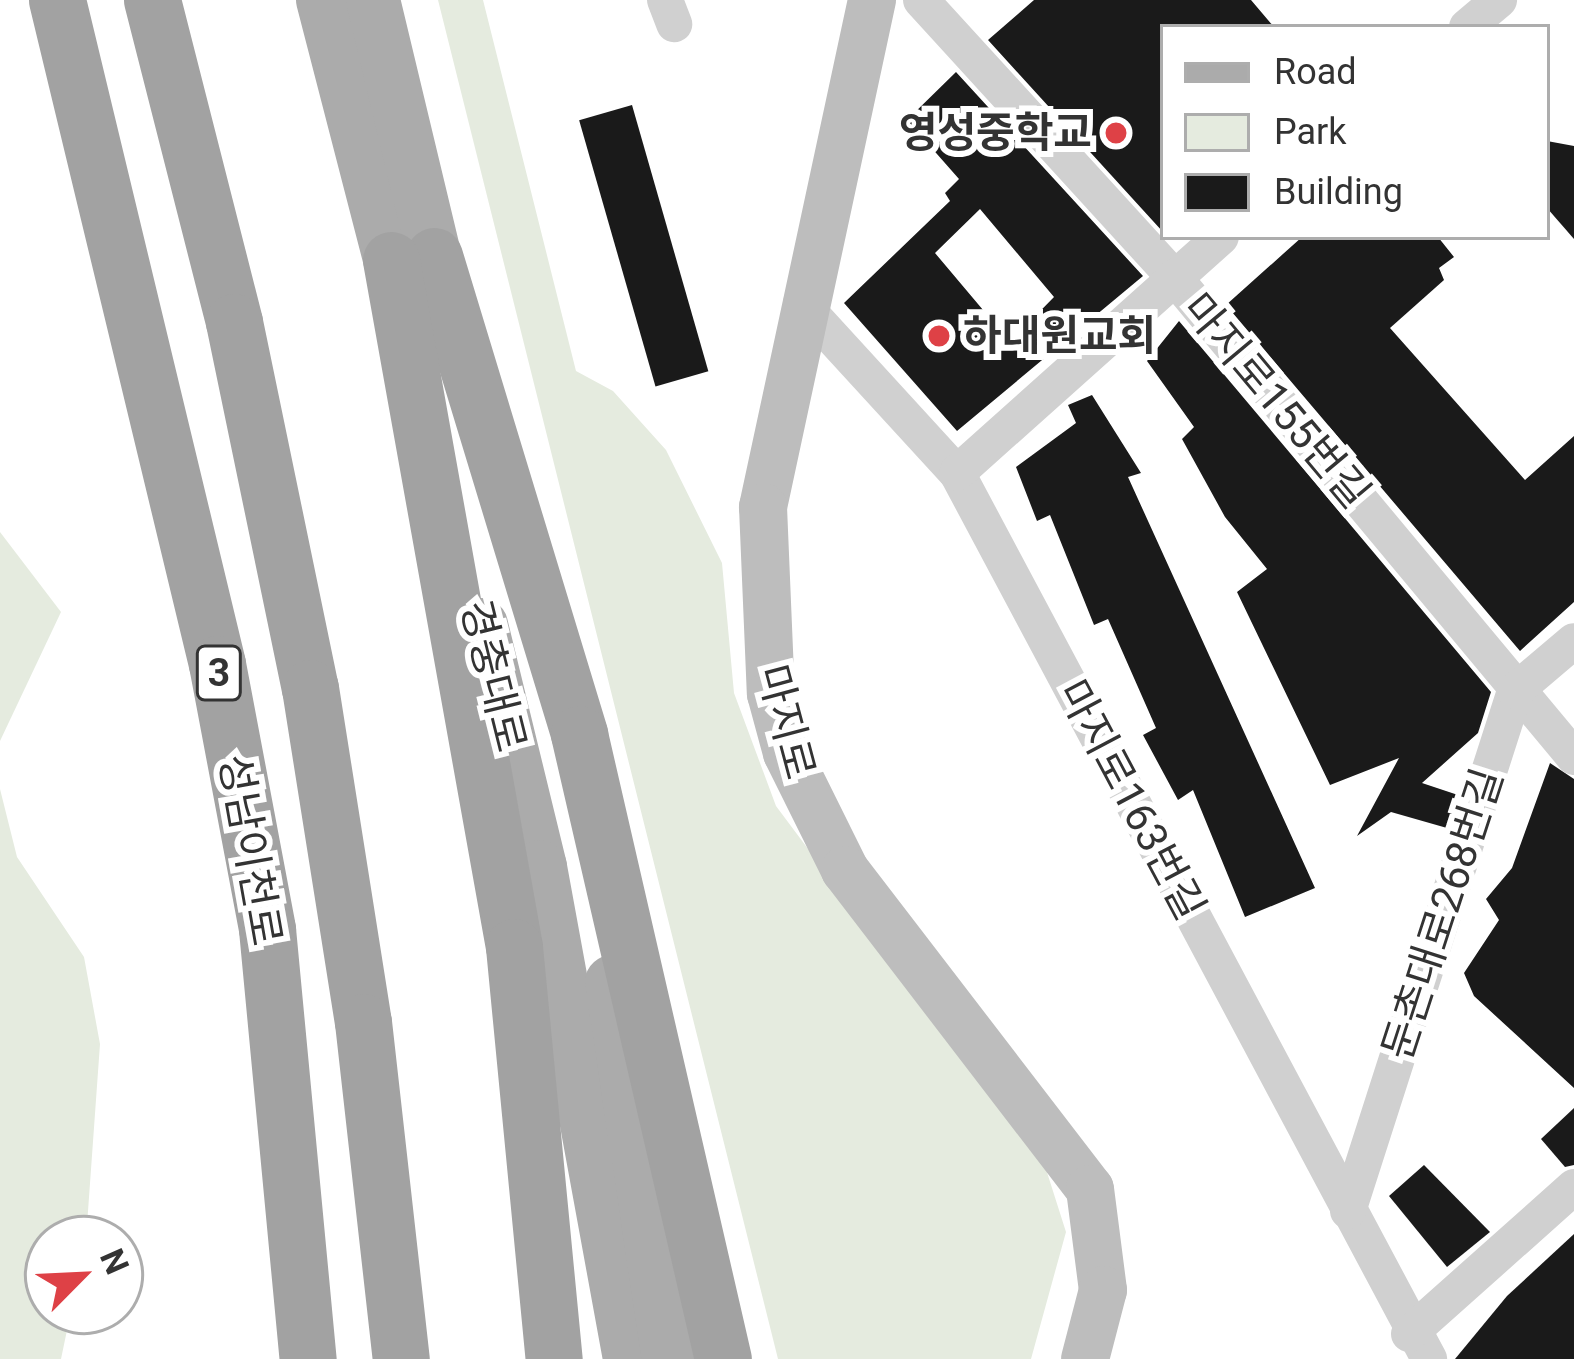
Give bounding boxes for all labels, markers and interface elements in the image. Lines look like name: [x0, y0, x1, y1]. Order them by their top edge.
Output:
legend: [1160, 24, 1550, 240]
text: Road: [1274, 51, 1357, 93]
place label: 영성중학교: [899, 108, 1092, 158]
text: Park: [1274, 111, 1347, 153]
marker: 영성중학교: [1103, 120, 1129, 146]
text: Building: [1274, 171, 1403, 213]
street label: 마지로155번길: [1172, 284, 1380, 518]
place label: 하대원교회: [963, 311, 1156, 361]
marker: 하대원교회: [926, 323, 952, 349]
street label: 경충대로: [450, 595, 536, 757]
road number: 3: [195, 640, 243, 706]
street label: 마지로: [747, 659, 825, 785]
street label: 마지로163번길: [1047, 672, 1215, 928]
street label: 성남이천로: [208, 750, 292, 950]
street label: 둔촌대로268번길: [1372, 762, 1514, 1066]
north arrow: [24, 1215, 144, 1335]
text: N: [92, 1243, 137, 1280]

